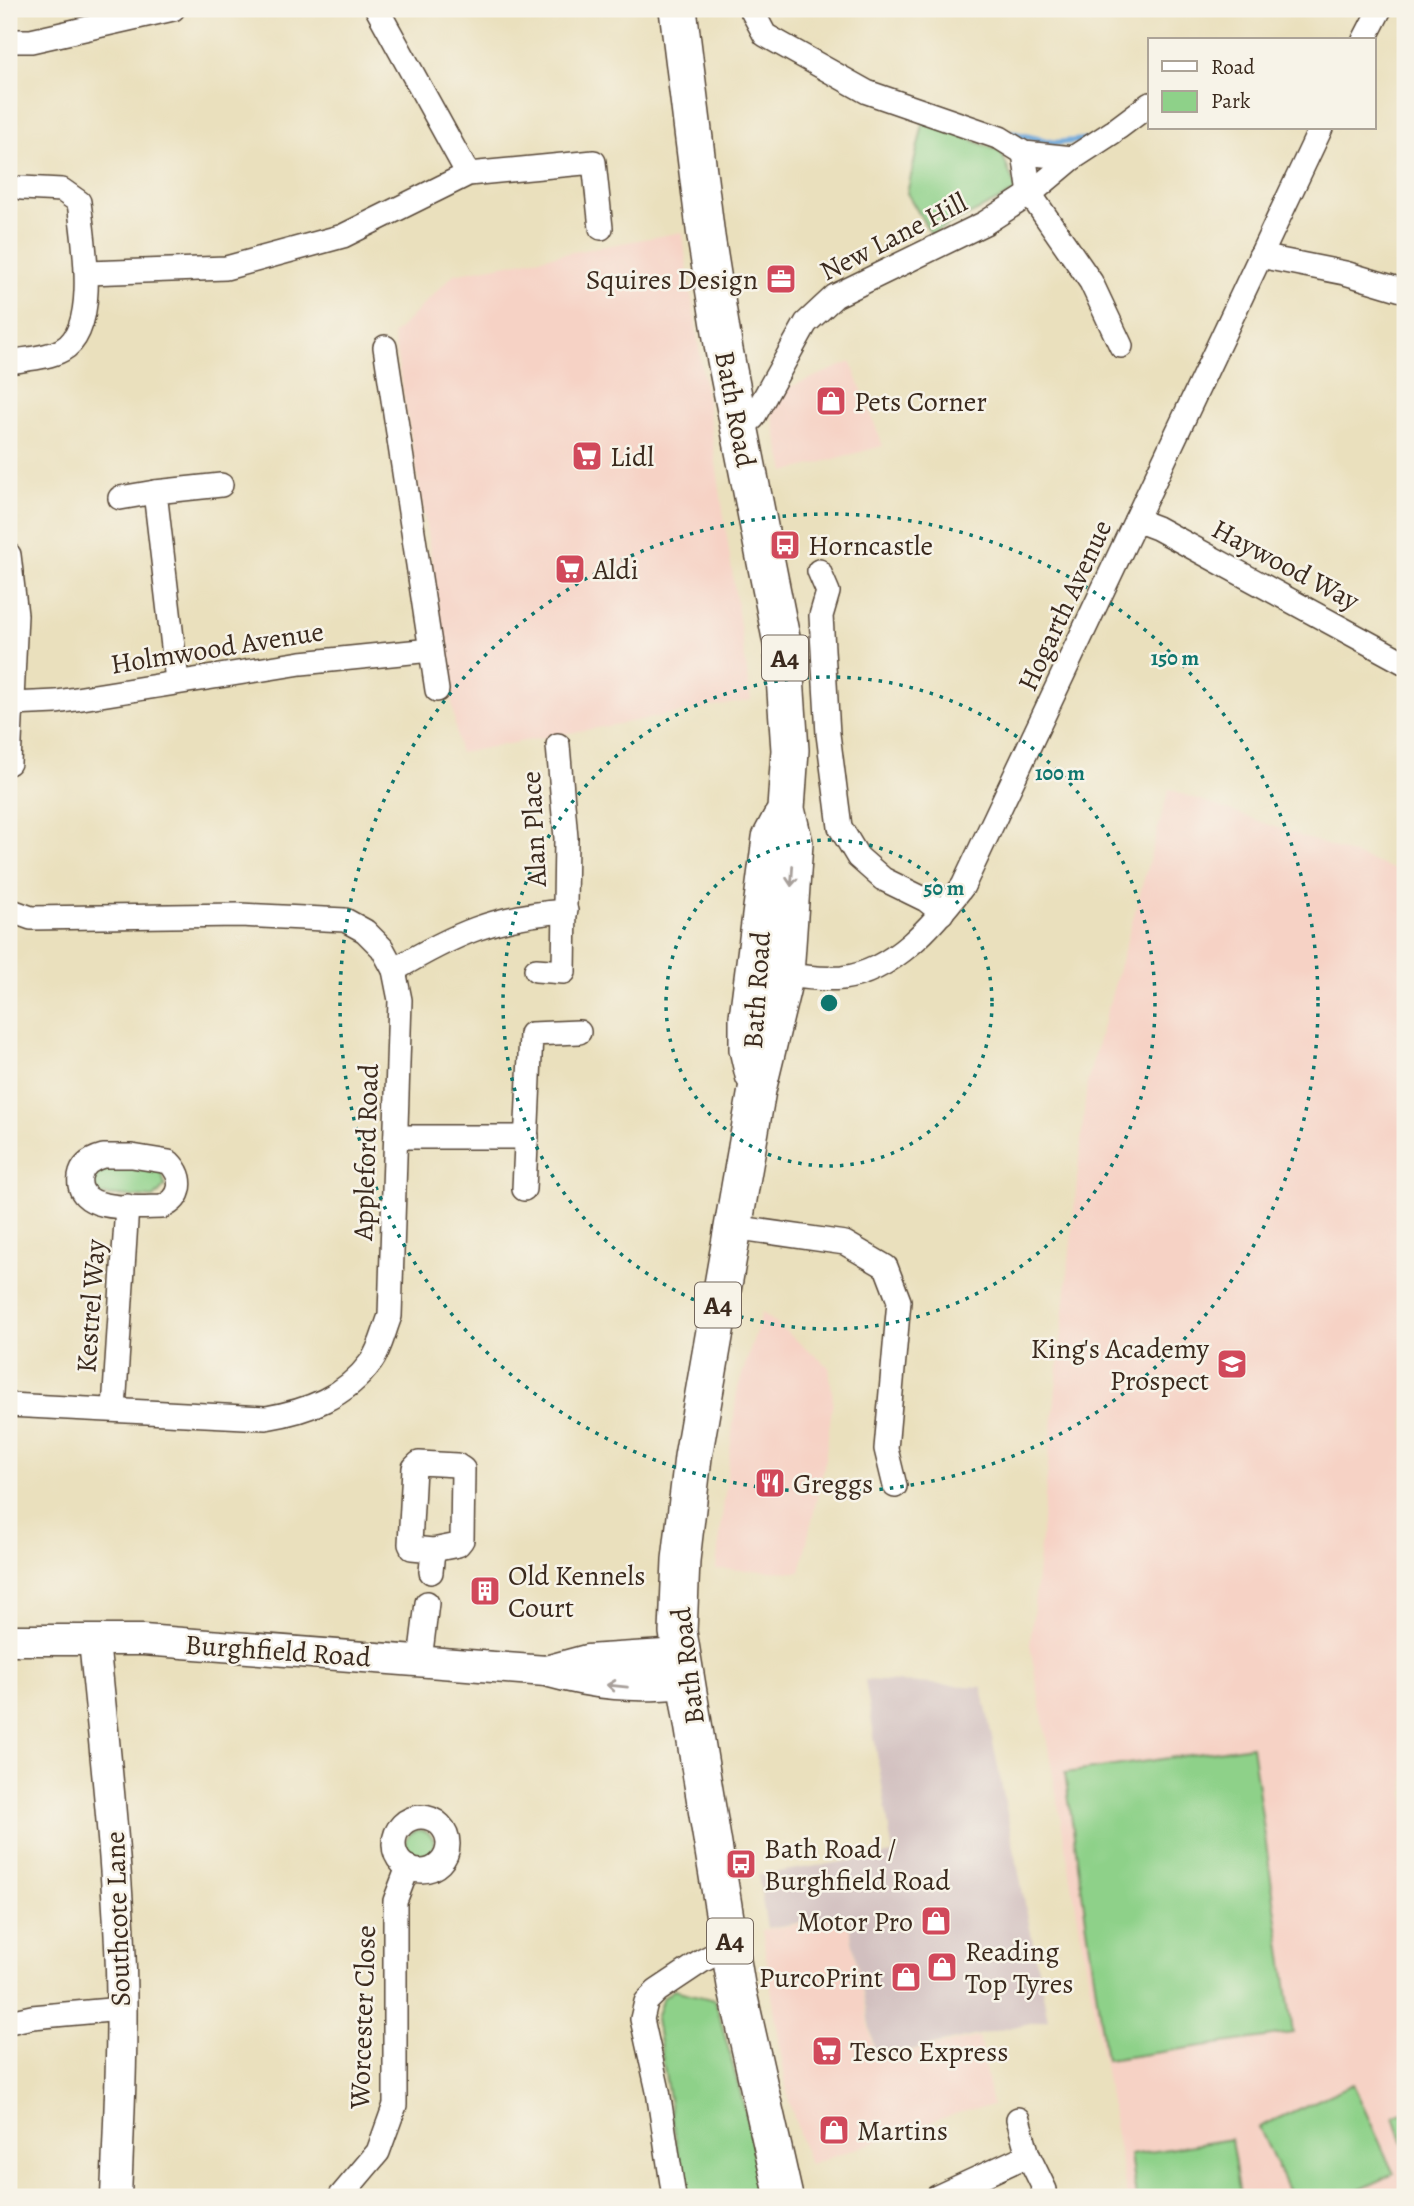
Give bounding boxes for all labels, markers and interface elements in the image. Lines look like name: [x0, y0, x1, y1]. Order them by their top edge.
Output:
legend: [1148, 38, 1376, 130]
text: Road: [1211, 53, 1255, 81]
text: Park: [1211, 87, 1251, 115]
street label: New Lane Hill: [813, 183, 974, 290]
place label: Squires Design: [586, 261, 758, 299]
office icon: Squires Design: [764, 262, 798, 296]
street label: Bath Road: [705, 348, 765, 472]
place label: Pets Corner: [854, 383, 987, 421]
shop icon: Pets Corner: [814, 384, 848, 418]
place label: Lidl: [610, 438, 654, 476]
supermarket icon: Lidl: [570, 439, 604, 473]
street label: Haywood Way: [1205, 510, 1366, 620]
street label: Hogarth Avenue: [1009, 514, 1121, 697]
place label: Horncastle: [808, 527, 933, 565]
bus stop icon: Horncastle: [768, 528, 802, 562]
place label: Aldi: [592, 551, 639, 589]
supermarket icon: Aldi: [553, 552, 587, 586]
street label: Holmwood Avenue: [108, 612, 326, 684]
road number: A4: [762, 636, 808, 680]
text: 150 m: [1151, 644, 1200, 672]
text: 100 m: [1035, 759, 1085, 787]
street label: Alan Place: [512, 770, 556, 889]
one-way arrow: [785, 864, 798, 887]
text: 50 m: [924, 874, 965, 902]
street label: Bath Road: [734, 929, 780, 1050]
centre of rings: [817, 991, 841, 1015]
street label: Appleford Road: [344, 1062, 388, 1242]
street label: Kestrel Way: [67, 1237, 115, 1374]
road number: A4: [695, 1282, 741, 1328]
place label: King's Academy Prospect: [1030, 1330, 1210, 1400]
school or university icon: King's Academy Prospect: [1215, 1347, 1249, 1381]
place label: Greggs: [793, 1465, 873, 1503]
restaurant icon: Greggs: [753, 1466, 787, 1500]
place label: Old Kennels Court: [508, 1557, 645, 1627]
building icon: Old Kennels Court: [468, 1574, 502, 1608]
street label: Bath Road: [662, 1604, 714, 1727]
street label: Burghfield Road: [184, 1626, 373, 1677]
one-way arrow: [606, 1679, 629, 1692]
place label: Bath Road / Burghfield Road: [764, 1830, 951, 1900]
street label: Southcote Lane: [96, 1831, 140, 2007]
bus stop icon: Bath Road / Burghfield Road: [724, 1847, 758, 1881]
place label: Motor Pro: [797, 1903, 913, 1941]
shop icon: Motor Pro: [919, 1904, 953, 1938]
road number: A4: [707, 1918, 753, 1964]
street label: Worcester Close: [341, 1925, 385, 2111]
place label: Reading Top Tyres: [965, 1933, 1074, 2003]
shop icon: Reading Top Tyres: [925, 1950, 959, 1984]
place label: PurcoPrint: [759, 1959, 883, 1997]
shop icon: PurcoPrint: [889, 1960, 923, 1994]
place label: Tesco Express: [850, 2033, 1008, 2071]
supermarket icon: Tesco Express: [810, 2034, 844, 2068]
place label: Martins: [857, 2112, 948, 2150]
shop icon: Martins: [817, 2113, 851, 2147]

